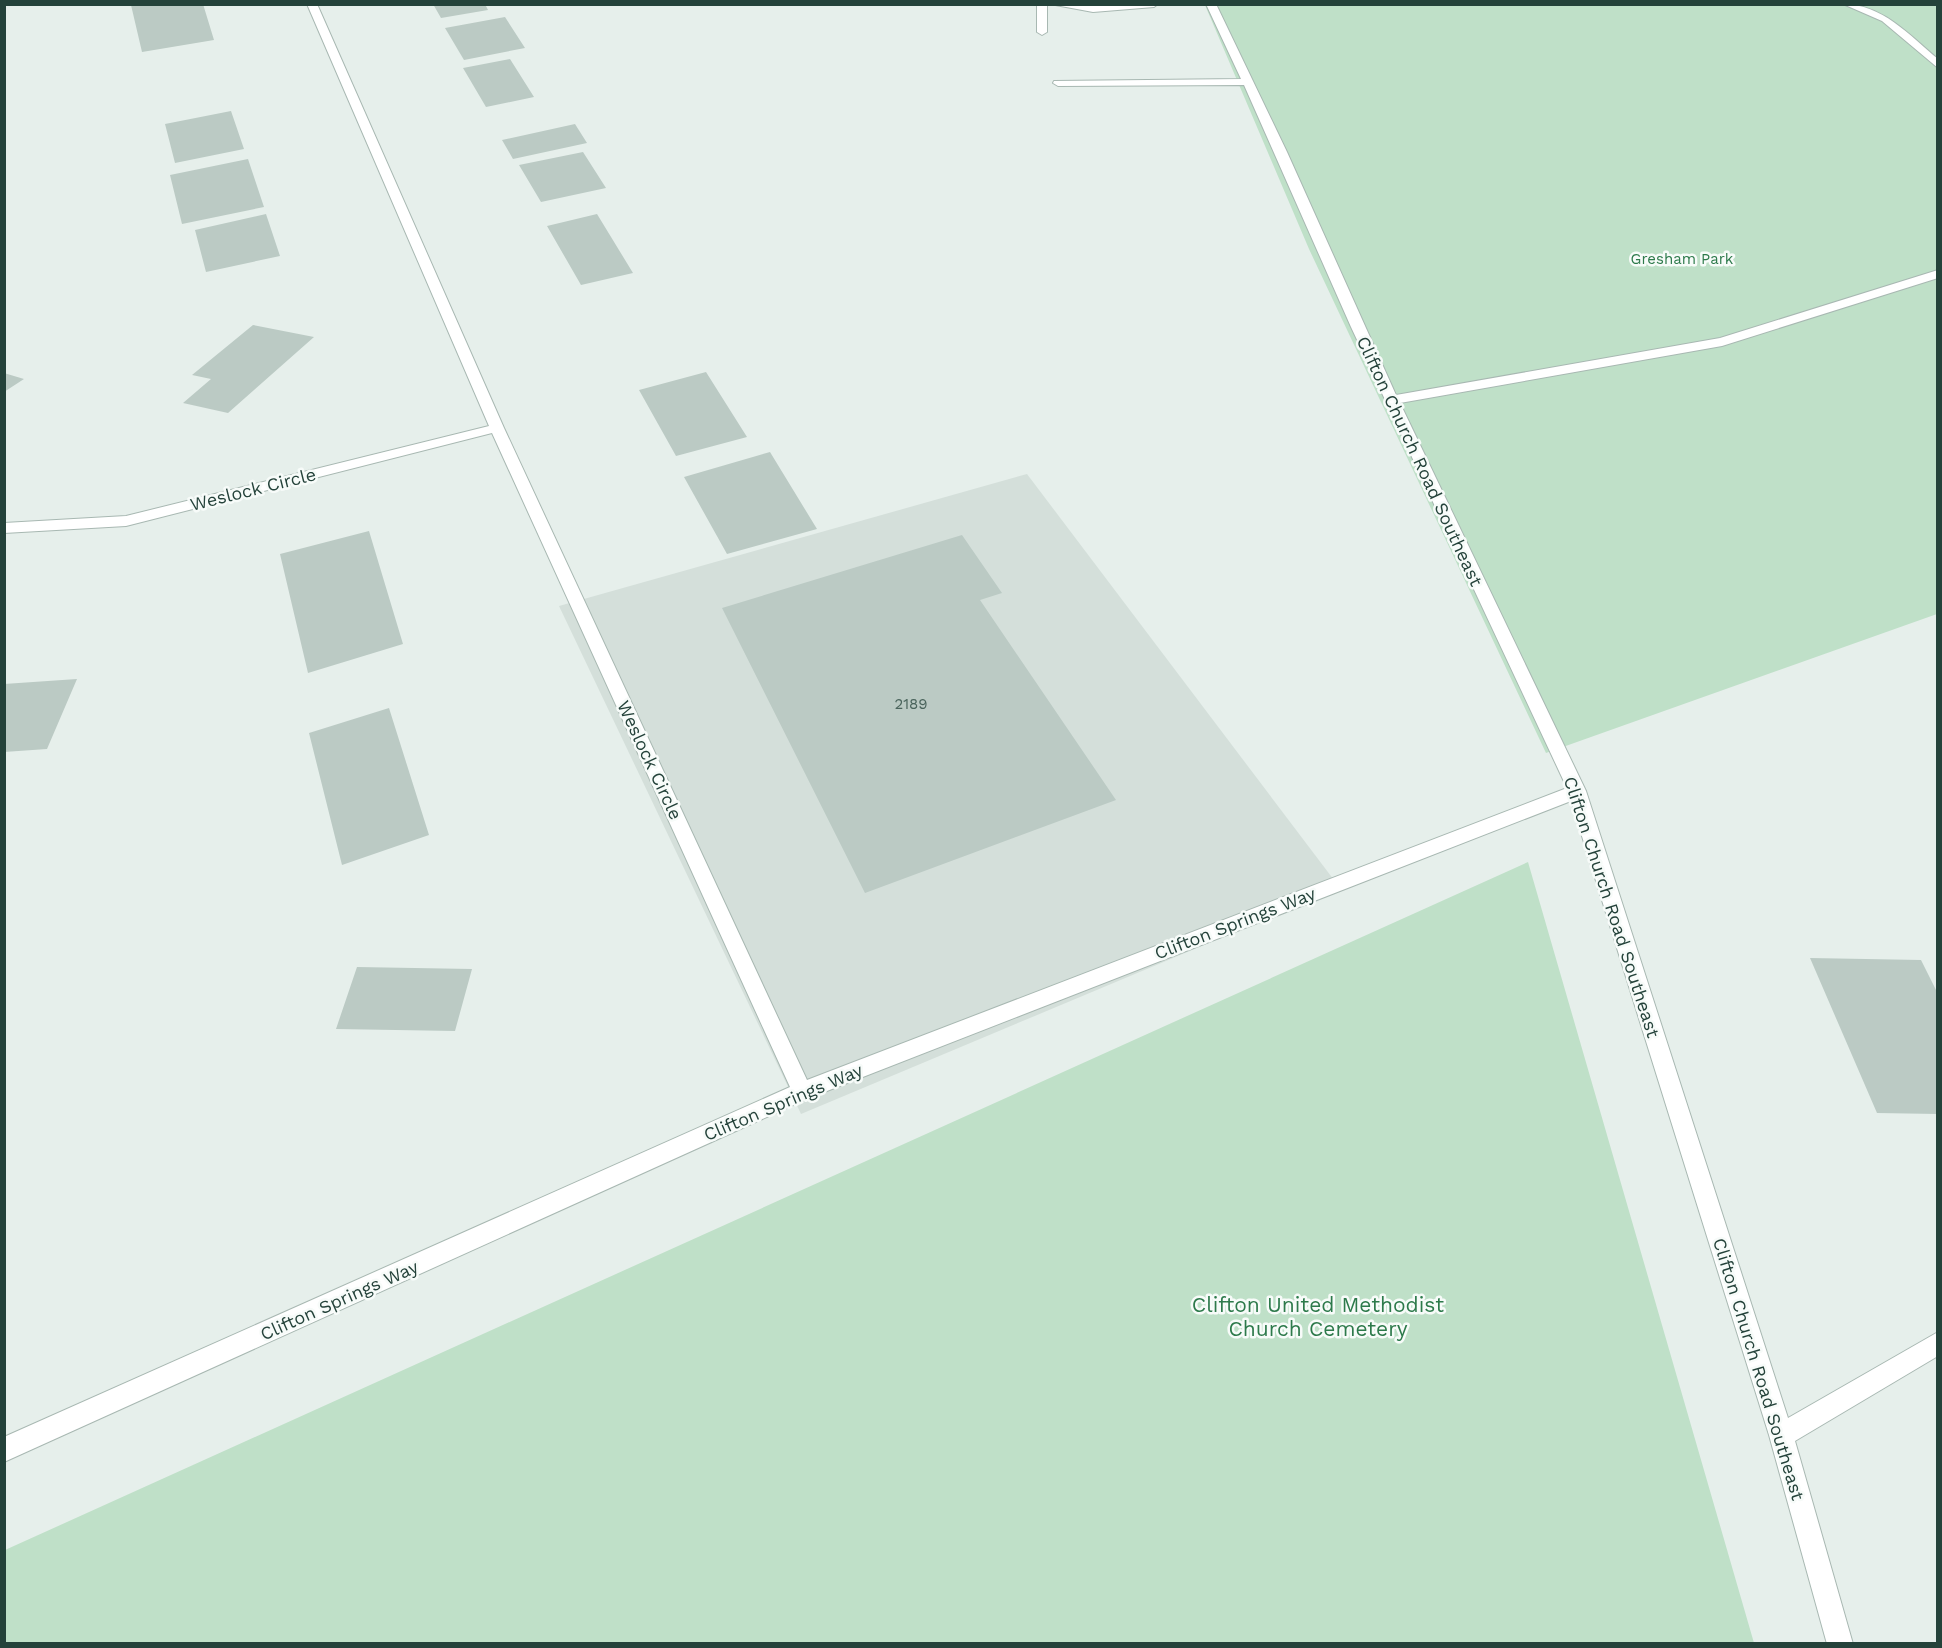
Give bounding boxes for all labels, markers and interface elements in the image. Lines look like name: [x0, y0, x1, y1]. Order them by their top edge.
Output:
park label: Gresham Park: [1631, 250, 1734, 268]
street label: Clifton Church Road Southeast: [1353, 333, 1487, 590]
street label: Weslock Circle: [188, 463, 318, 515]
house number: 2189: [894, 695, 928, 713]
street label: Weslock Circle: [613, 697, 687, 823]
street label: Clifton Church Road Southeast: [1560, 774, 1664, 1041]
street label: Clifton Springs Way: [1152, 882, 1319, 963]
street label: Clifton Springs Way: [700, 1059, 866, 1145]
street label: Clifton Church Road Southeast: [1709, 1235, 1809, 1503]
street label: Clifton Springs Way: [257, 1255, 422, 1344]
park label: Clifton United Methodist Church Cemetery: [1192, 1292, 1444, 1341]

